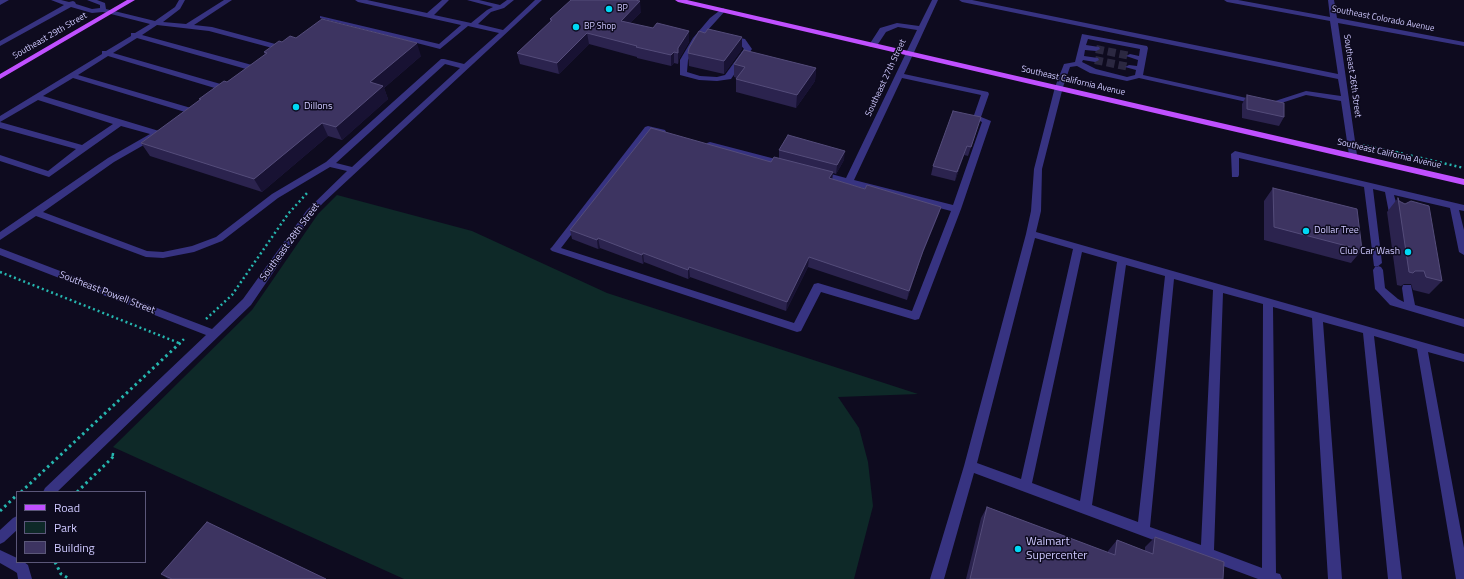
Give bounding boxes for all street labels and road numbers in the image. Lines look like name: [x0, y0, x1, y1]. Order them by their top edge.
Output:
street label: Southeast Colorado Avenue: [1331, 4, 1435, 34]
street label: Southeast 29th Street: [11, 10, 89, 62]
street label: Southeast 26th Street: [1341, 34, 1363, 118]
street label: Southeast 27th Street: [863, 38, 909, 118]
street label: Southeast California Avenue: [1020, 64, 1126, 98]
street label: Southeast California Avenue: [1336, 137, 1442, 171]
street label: Southeast 28th Street: [258, 201, 322, 283]
street label: Southeast Powell Street: [57, 269, 157, 317]

